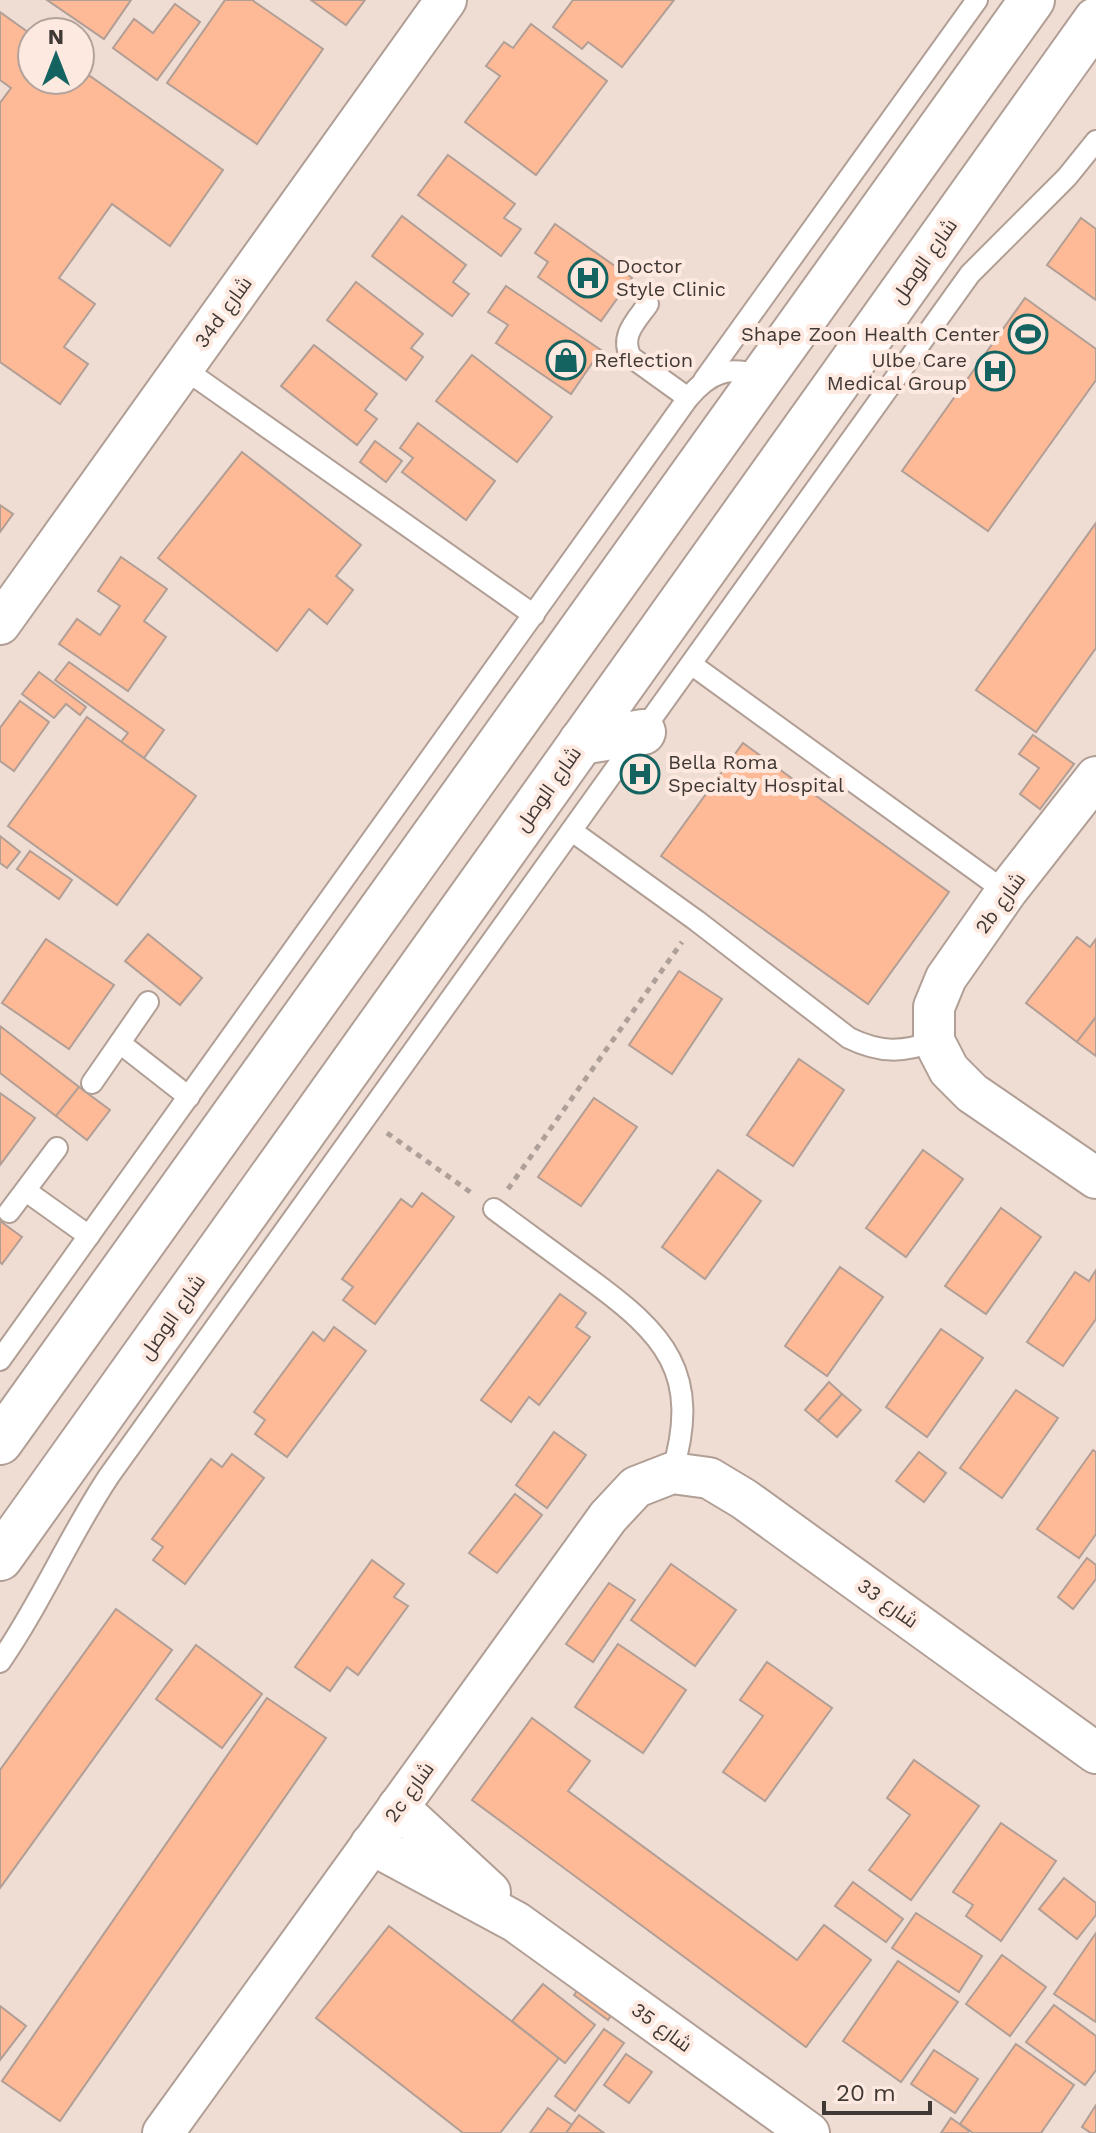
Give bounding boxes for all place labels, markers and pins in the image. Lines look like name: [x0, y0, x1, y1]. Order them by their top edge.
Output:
place label: Doctor Style Clinic: [616, 254, 726, 301]
hospital icon: Doctor Style Clinic: [567, 257, 609, 299]
sports icon: Shape Zoon Health Center: [1007, 313, 1049, 355]
place label: Shape Zoon Health Center: [741, 322, 1000, 346]
shop icon: Reflection: [545, 339, 587, 381]
place label: Reflection: [594, 348, 693, 372]
place label: Ulbe Care Medical Group: [827, 348, 967, 395]
hospital icon: Ulbe Care Medical Group: [974, 350, 1016, 392]
place label: Bella Roma Specialty Hospital: [668, 750, 844, 797]
hospital icon: Bella Roma Specialty Hospital: [619, 753, 661, 795]

